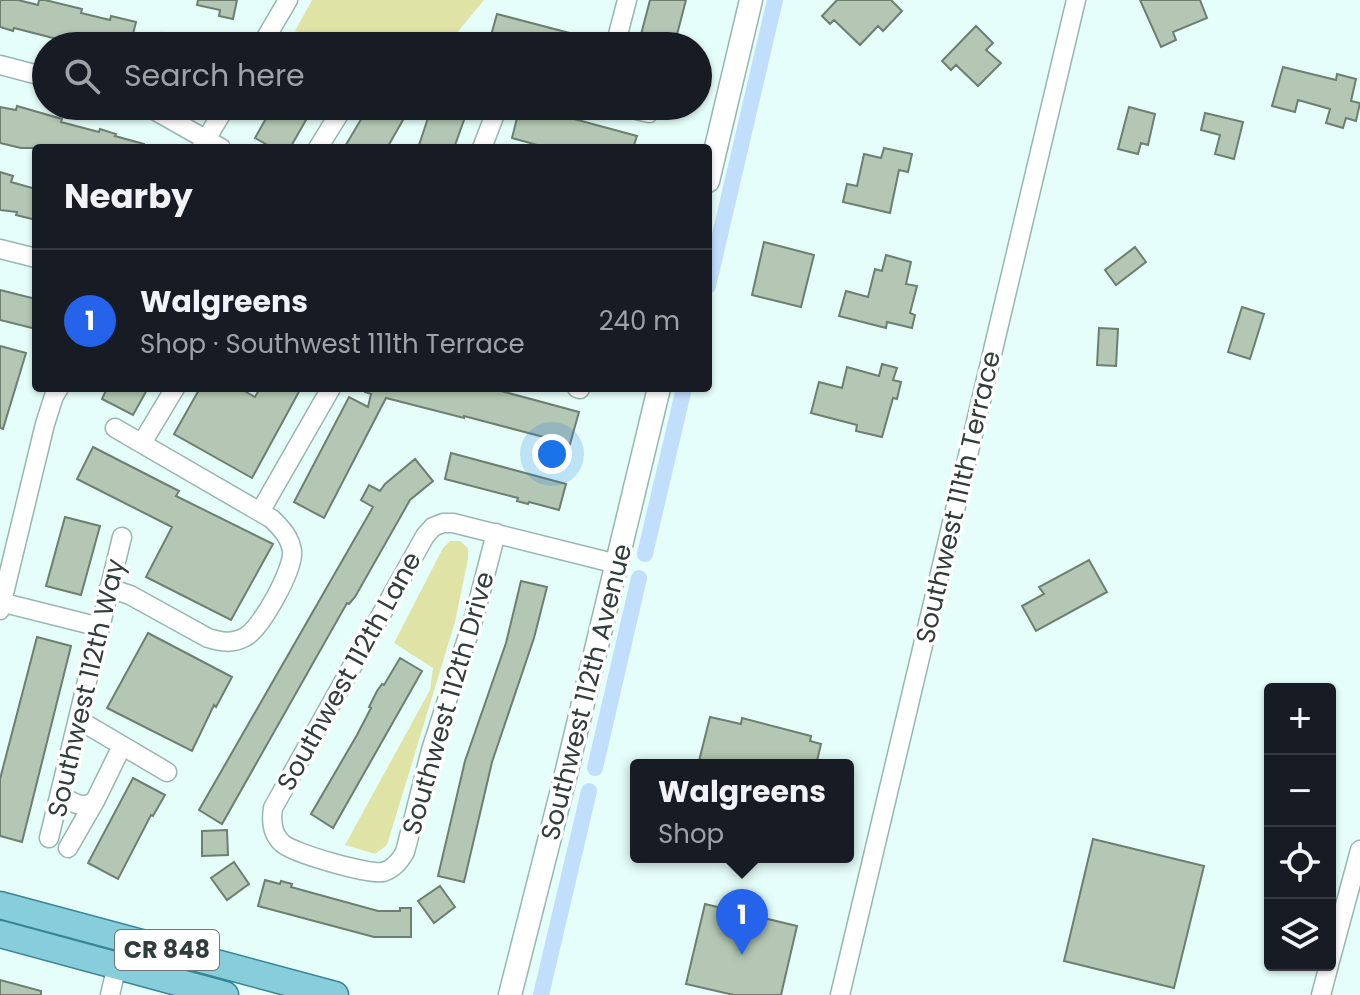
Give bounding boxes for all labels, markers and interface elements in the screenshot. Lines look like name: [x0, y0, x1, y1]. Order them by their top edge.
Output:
search box: [32, 32, 712, 120]
icon: search: [60, 54, 104, 98]
text: Search here: [124, 54, 305, 97]
text: Nearby: [64, 172, 193, 220]
text: Walgreens: [140, 280, 308, 323]
text: 1: [85, 303, 95, 339]
text: 240 m: [599, 303, 680, 339]
text: Shop · Southwest 111th Terrace: [140, 326, 525, 362]
street label: Southwest 111th Terrace: [907, 347, 1009, 647]
your location: [532, 434, 572, 474]
street label: Southwest 112th Avenue: [532, 540, 640, 844]
street label: Southwest 112th Lane: [268, 545, 430, 797]
street label: Southwest 112th Way: [39, 555, 133, 821]
street label: Southwest 112th Drive: [393, 567, 503, 839]
map controls: [1264, 683, 1336, 971]
button: +: [1264, 683, 1336, 755]
button: −: [1264, 755, 1336, 827]
popup: [630, 759, 854, 863]
text: Walgreens: [658, 770, 826, 813]
text: Shop: [658, 816, 724, 852]
button: locate: [1264, 827, 1336, 899]
pin: 1: [716, 889, 768, 955]
button: layers: [1264, 899, 1336, 971]
road number: CR 848: [115, 930, 219, 970]

